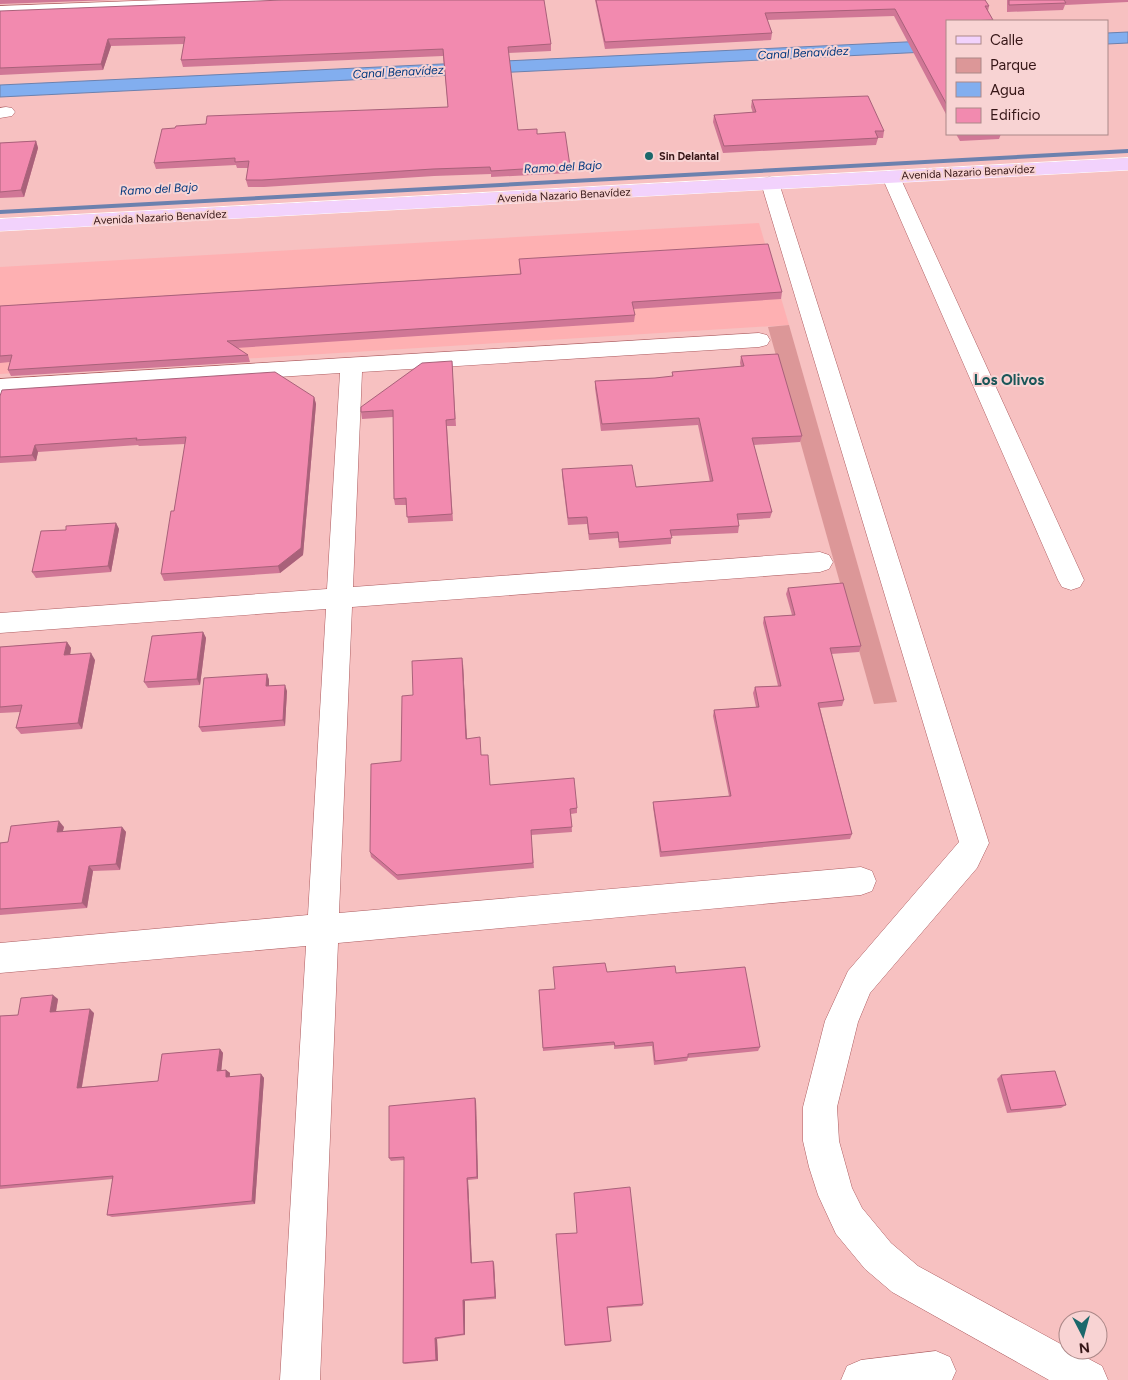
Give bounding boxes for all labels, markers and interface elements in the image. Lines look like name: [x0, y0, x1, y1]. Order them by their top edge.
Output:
legend: [946, 20, 1108, 135]
text: Calle: [990, 31, 1023, 49]
water label: Canal Benavídez: [757, 44, 849, 62]
text: Parque: [990, 56, 1037, 74]
water label: Canal Benavídez: [352, 63, 444, 81]
text: Agua: [990, 81, 1025, 99]
text: Edificio: [990, 106, 1041, 124]
marker: Sin Delantal: [643, 150, 655, 162]
place label: Sin Delantal: [659, 150, 719, 163]
water label: Ramo del Bajo: [524, 158, 603, 176]
street label: Avenida Nazario Benavídez: [901, 163, 1035, 182]
water label: Ramo del Bajo: [120, 180, 199, 198]
street label: Avenida Nazario Benavídez: [497, 186, 631, 205]
street label: Avenida Nazario Benavídez: [93, 208, 227, 227]
district label: Los Olivos: [974, 371, 1044, 389]
north arrow: [1058, 1310, 1108, 1360]
text: N: [1078, 1338, 1091, 1356]

